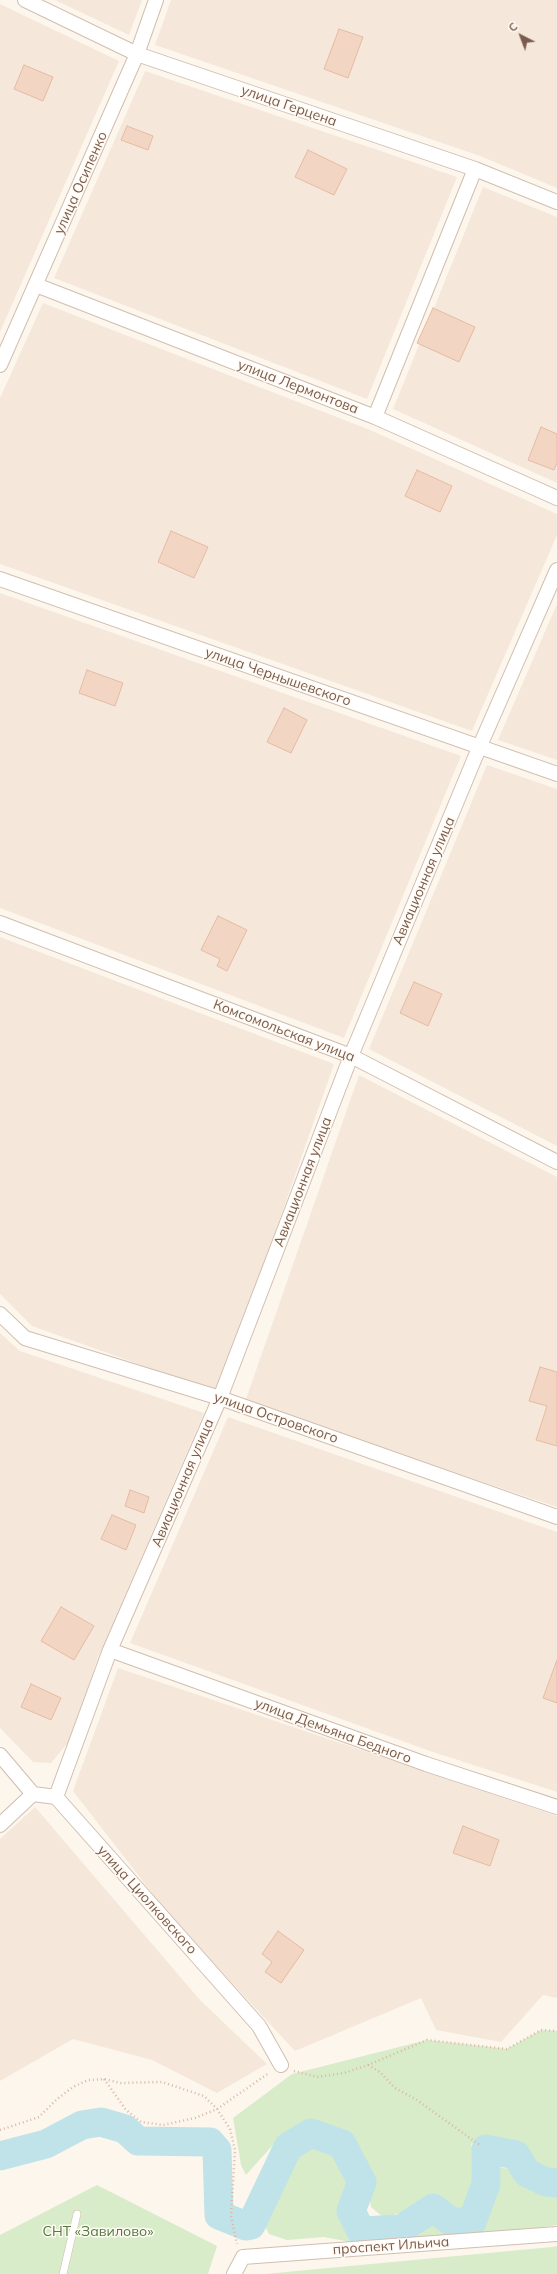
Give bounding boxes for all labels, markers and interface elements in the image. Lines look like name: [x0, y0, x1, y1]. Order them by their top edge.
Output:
north arrow: [501, 16, 541, 56]
text: С: [505, 19, 520, 35]
street label: улица Герцена: [239, 82, 339, 130]
street label: улица Осипенко: [51, 129, 111, 237]
street label: улица Лермонтова: [235, 356, 361, 418]
street label: улица Чернышевского: [203, 644, 353, 710]
street label: Авиационная улица: [389, 814, 459, 948]
street label: Комсомольская улица: [211, 996, 357, 1066]
street label: Авиационная улица: [271, 1115, 335, 1249]
street label: улица Островского: [212, 1389, 340, 1447]
street label: Авиационная улица: [148, 1416, 218, 1550]
street label: улица Демьяна Бедного: [252, 1695, 414, 1767]
street label: улица Циолковского: [94, 1842, 200, 1958]
park label: СНТ «Завилово»: [42, 2224, 154, 2240]
street label: проспект Ильича: [332, 2234, 450, 2258]

